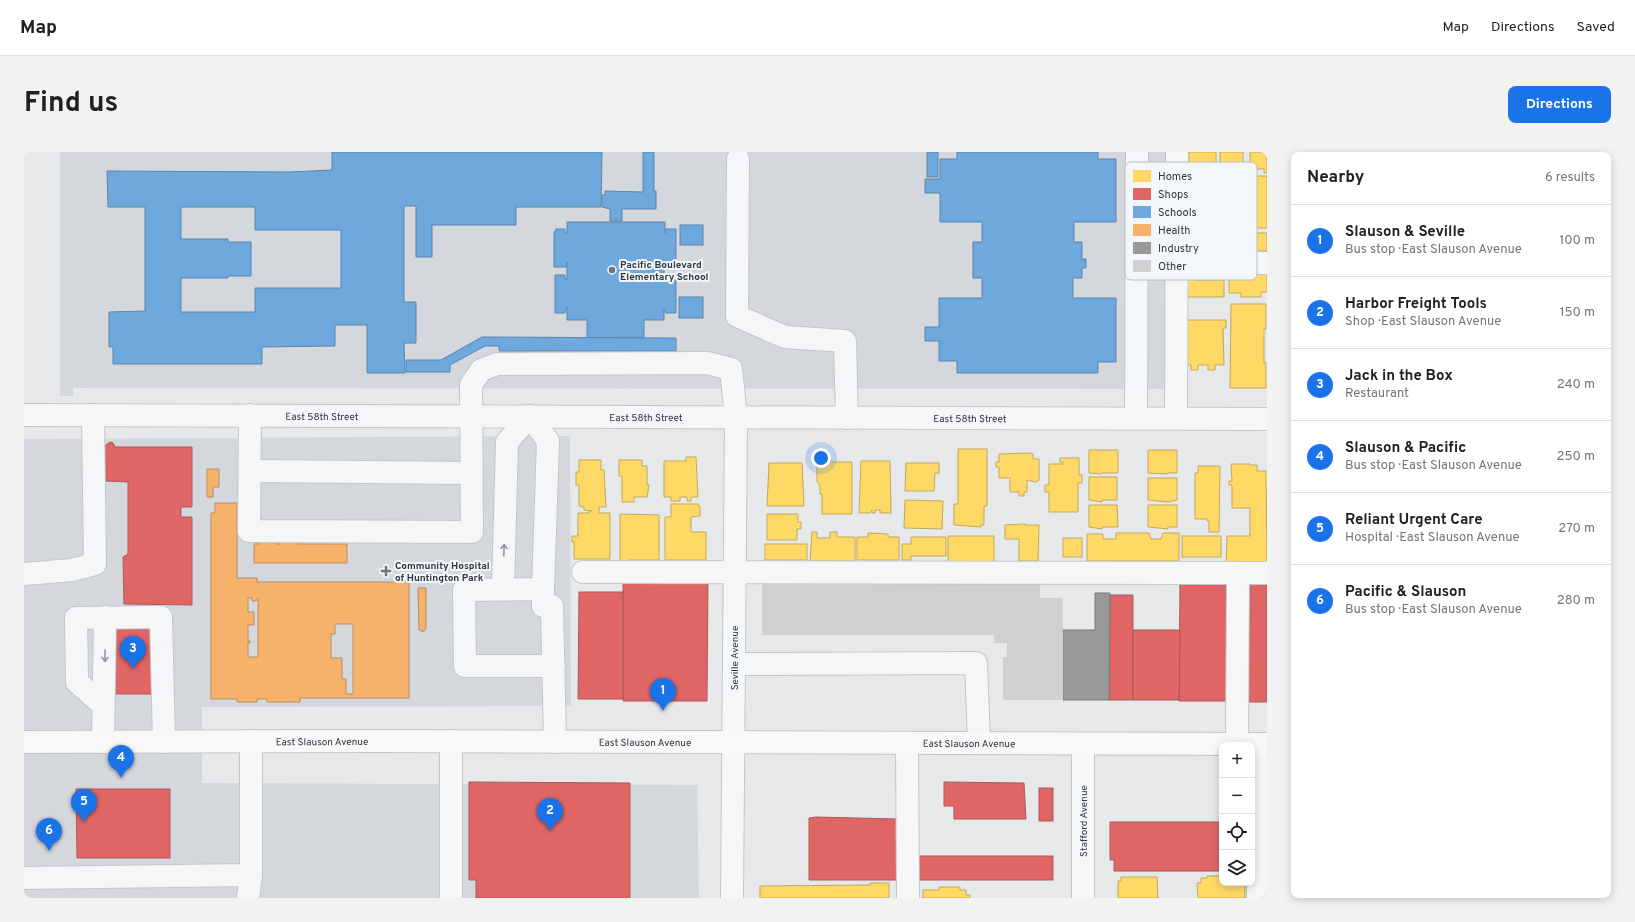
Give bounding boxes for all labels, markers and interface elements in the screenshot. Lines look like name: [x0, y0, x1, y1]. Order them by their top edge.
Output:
text: Map: [20, 16, 57, 40]
text: Map: [1443, 19, 1469, 36]
text: Directions: [1491, 19, 1555, 36]
text: Saved: [1577, 19, 1615, 36]
text: Find us: [24, 86, 118, 122]
button: Directions: [1508, 86, 1611, 123]
legend: [1125, 162, 1257, 280]
text: Nearby: [1307, 167, 1364, 189]
text: Homes: [1158, 170, 1192, 184]
text: 6 results: [1545, 170, 1595, 186]
text: Shops: [1158, 188, 1188, 202]
text: Schools: [1158, 206, 1197, 220]
text: Slauson & Seville: [1345, 223, 1465, 242]
text: Health: [1158, 224, 1190, 238]
text: 1: [1317, 233, 1323, 249]
text: 100 m: [1559, 233, 1595, 249]
text: Industry: [1158, 242, 1199, 256]
text: Bus stop · East Slauson Avenue: [1345, 242, 1522, 258]
place label: Pacific Boulevard Elementary School: [620, 259, 709, 284]
text: Other: [1158, 260, 1187, 274]
marker: Pacific Boulevard Elementary School: [607, 265, 617, 275]
text: Harbor Freight Tools: [1345, 295, 1487, 314]
text: 2: [1316, 305, 1324, 321]
text: 150 m: [1560, 305, 1595, 321]
text: Shop · East Slauson Avenue: [1345, 314, 1501, 330]
text: Jack in the Box: [1345, 367, 1453, 386]
text: 3: [1316, 377, 1324, 393]
text: 240 m: [1557, 377, 1595, 393]
text: Restaurant: [1345, 386, 1409, 402]
street label: East 58th Street: [285, 411, 359, 424]
street label: East 58th Street: [609, 412, 683, 425]
street label: East 58th Street: [933, 413, 1007, 426]
text: Slauson & Pacific: [1345, 439, 1466, 458]
your location: [811, 448, 831, 468]
text: 4: [1316, 449, 1324, 465]
text: 250 m: [1557, 449, 1595, 465]
text: Bus stop · East Slauson Avenue: [1345, 458, 1522, 474]
text: Reliant Urgent Care: [1345, 511, 1483, 530]
text: 5: [1316, 521, 1324, 537]
text: 270 m: [1558, 521, 1595, 537]
text: Hospital · East Slauson Avenue: [1345, 530, 1519, 546]
one-way arrow: [500, 544, 507, 557]
place label: Community Hospital of Huntington Park: [395, 560, 490, 585]
marker: Community Hospital of Huntington Park: [380, 565, 392, 577]
text: Pacific & Slauson: [1345, 583, 1466, 602]
text: 6: [1316, 593, 1324, 609]
text: 280 m: [1557, 593, 1595, 609]
text: Bus stop · East Slauson Avenue: [1345, 602, 1522, 618]
street label: Seville Avenue: [729, 626, 742, 690]
pin: 3: [120, 636, 146, 669]
one-way arrow: [101, 649, 109, 662]
pin: 1: [650, 678, 676, 711]
street label: East Slauson Avenue: [276, 736, 368, 749]
street label: East Slauson Avenue: [599, 737, 691, 750]
street label: East Slauson Avenue: [923, 738, 1015, 751]
map controls: [1219, 742, 1255, 886]
button: +: [1219, 742, 1255, 778]
pin: 4: [108, 745, 134, 778]
button: −: [1219, 778, 1255, 814]
street label: Stafford Avenue: [1078, 785, 1091, 857]
pin: 5: [71, 789, 97, 822]
pin: 2: [537, 798, 563, 831]
button: locate: [1219, 814, 1255, 850]
pin: 6: [36, 818, 62, 851]
button: layers: [1219, 850, 1255, 886]

